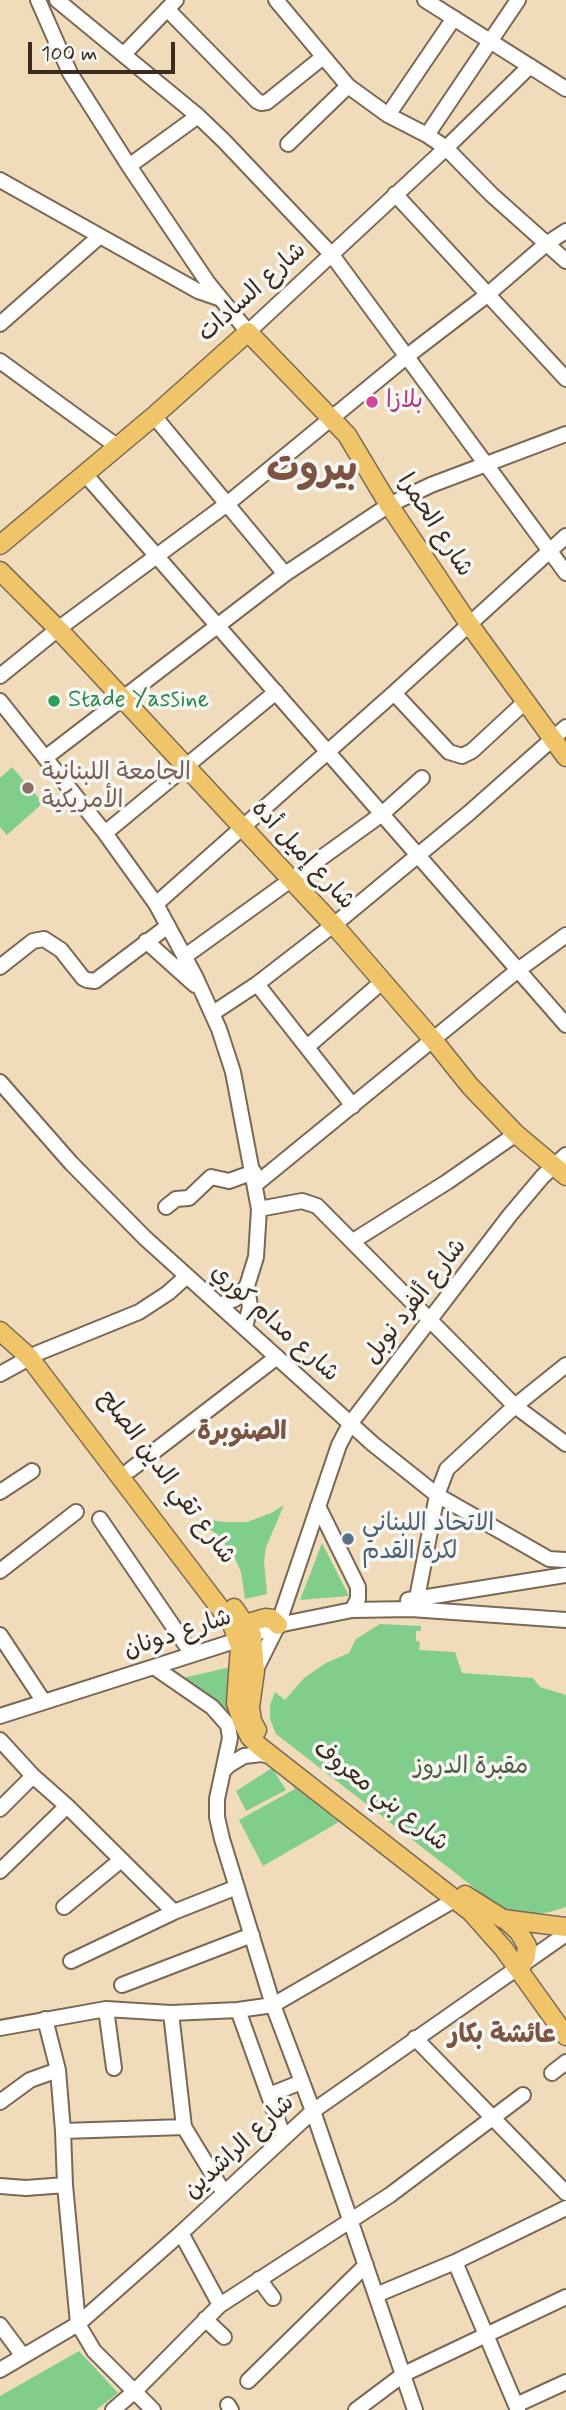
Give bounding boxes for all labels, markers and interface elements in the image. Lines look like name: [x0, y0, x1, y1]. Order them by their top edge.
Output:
scale bar: [32, 28, 178, 72]
text: 100 m: [41, 40, 97, 68]
street label: شارع السادات: [193, 237, 313, 349]
place label: بلازا: [386, 388, 423, 416]
marker: بلازا: [364, 394, 380, 410]
district label: بيروت: [267, 449, 357, 495]
street label: شارع الحمرا: [390, 469, 478, 583]
place label: Stade Yassine: [68, 687, 209, 715]
marker: Stade Yassine: [46, 693, 62, 709]
place label: الجامعة اللبنانية الأمريكية: [42, 760, 191, 816]
marker: الجامعة اللبنانية الأمريكية: [20, 780, 36, 796]
street label: شارع إميل أده: [244, 795, 360, 917]
street label: شارع ألفرد نوبل: [358, 1234, 474, 1370]
street label: شارع مدام كوري: [204, 1259, 344, 1389]
street label: شارع تقي الدين الصلح: [91, 1385, 241, 1571]
district label: الصنوبرة: [197, 1418, 287, 1450]
place label: الاتحاد اللبناني لكرة القدم: [362, 1511, 494, 1567]
marker: الاتحاد اللبناني لكرة القدم: [340, 1531, 356, 1547]
street label: شارع دونان: [120, 1604, 236, 1666]
street label: شارع بني معروف: [307, 1735, 453, 1859]
park label: مقبرة الدروز: [414, 1754, 528, 1782]
district label: عائشة بكار: [448, 2021, 556, 2053]
street label: شارع الراشدين: [179, 2090, 301, 2206]

